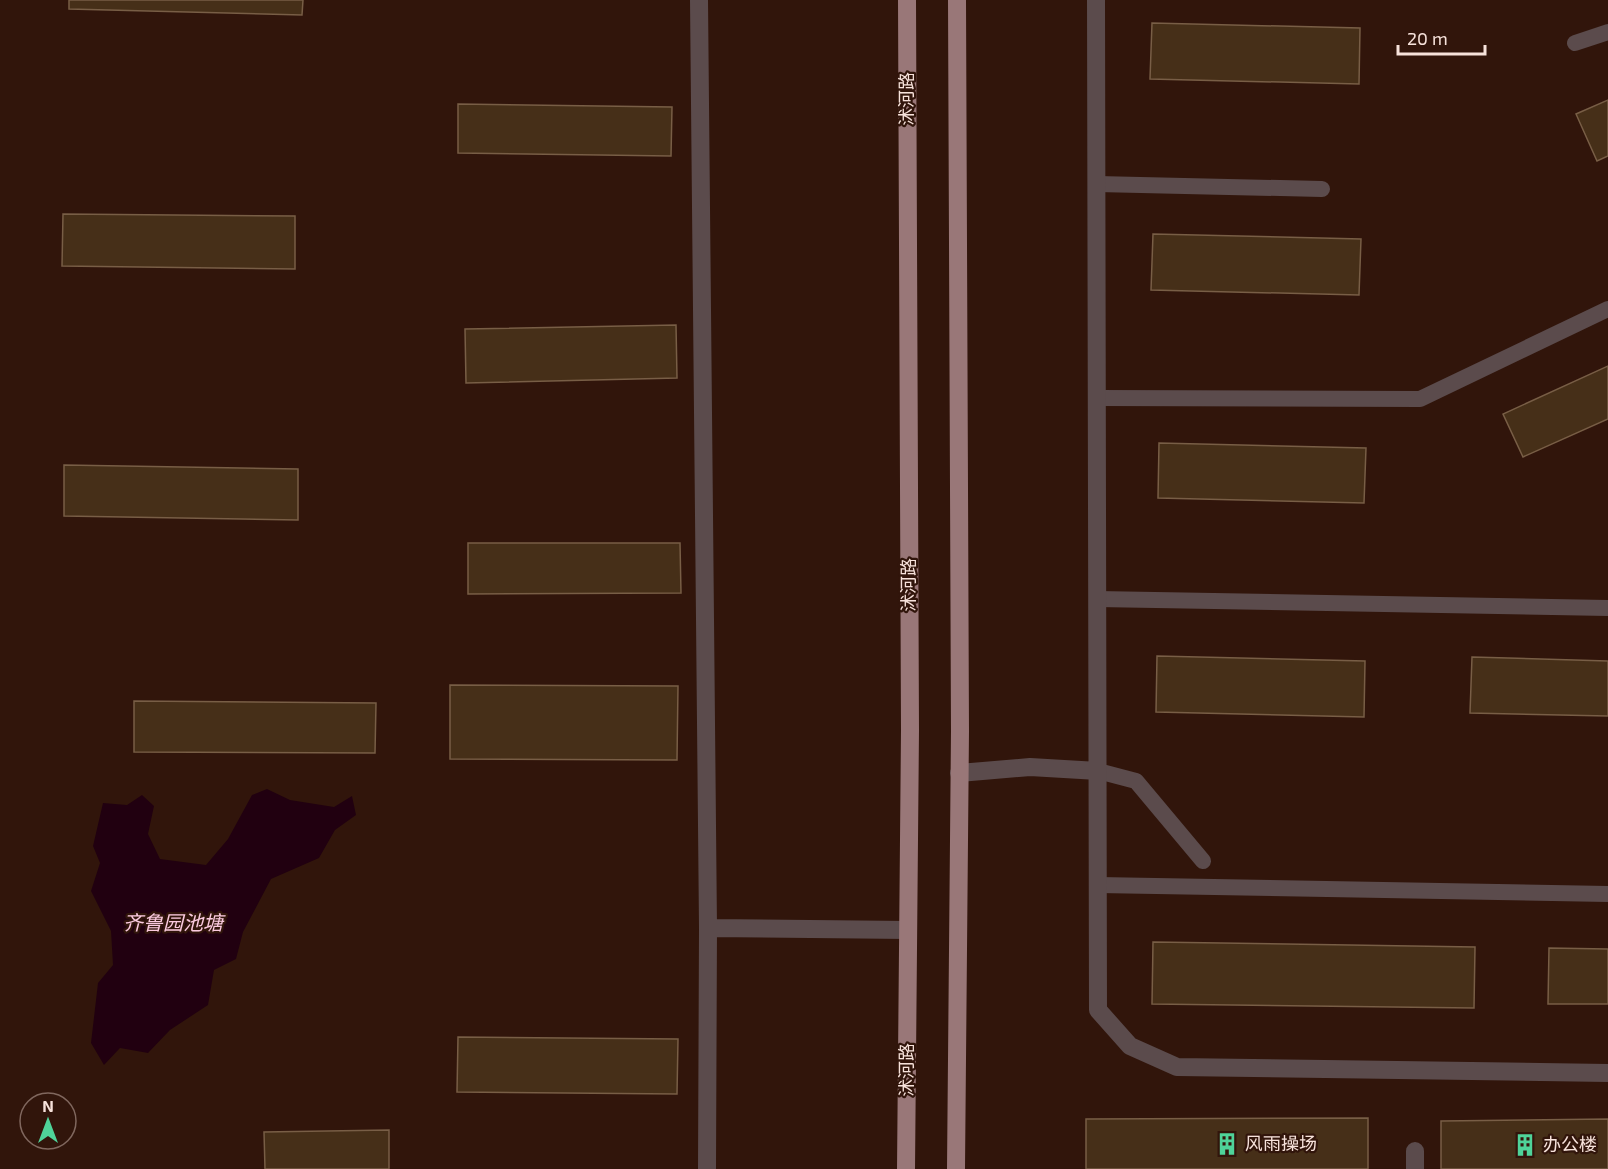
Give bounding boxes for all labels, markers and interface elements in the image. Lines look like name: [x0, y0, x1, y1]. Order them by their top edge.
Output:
scale bar: [1398, 18, 1485, 56]
text: 20 m: [1407, 27, 1448, 49]
street label: 沭河路: [895, 72, 917, 126]
street label: 沭河路: [897, 558, 919, 612]
water label: 齐鲁园池塘: [123, 910, 226, 934]
street label: 沭河路: [895, 1043, 917, 1097]
north arrow: [18, 1091, 78, 1151]
text: N: [42, 1096, 54, 1115]
building icon: 风雨操场: [1214, 1131, 1240, 1157]
place label: 风雨操场: [1245, 1132, 1317, 1154]
building icon: 办公楼: [1512, 1132, 1538, 1158]
place label: 办公楼: [1543, 1133, 1597, 1155]

